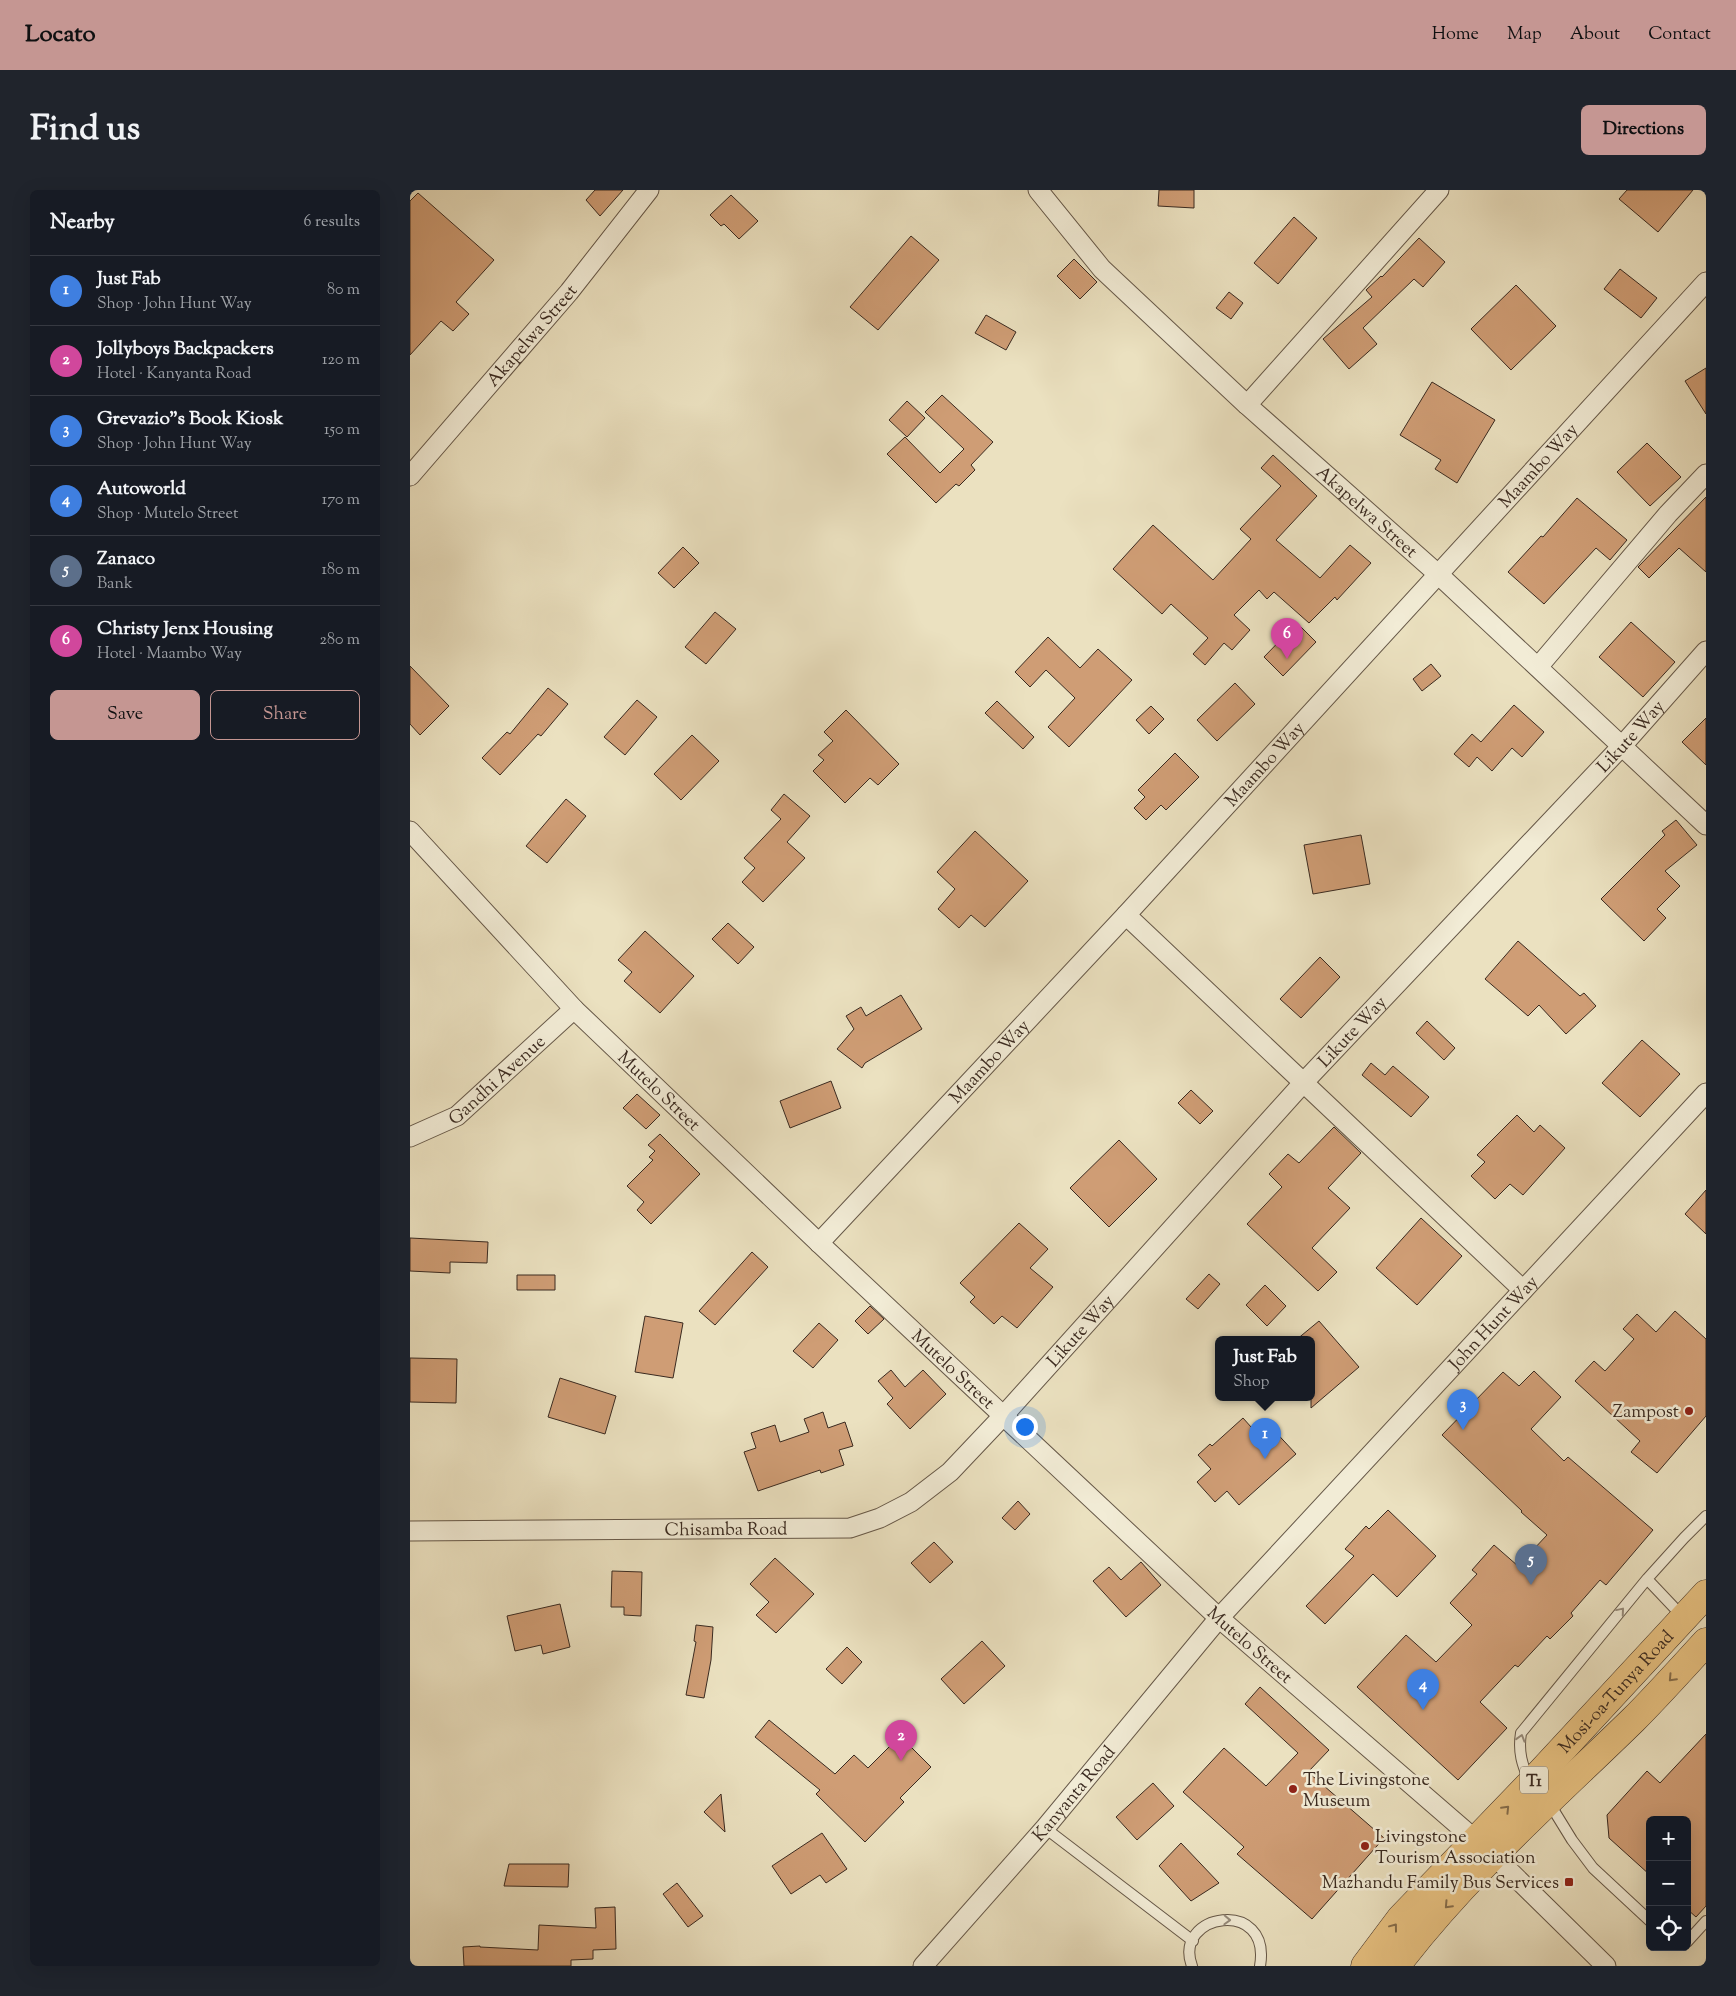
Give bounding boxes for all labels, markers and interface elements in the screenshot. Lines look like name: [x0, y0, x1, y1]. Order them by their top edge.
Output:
text: Locato: [25, 18, 96, 52]
text: Home: [1432, 22, 1479, 48]
text: Map: [1507, 22, 1542, 48]
text: About: [1570, 22, 1620, 48]
text: Contact: [1648, 22, 1711, 48]
text: Find us: [30, 105, 140, 156]
button: Directions: [1581, 105, 1706, 155]
text: Nearby: [50, 208, 115, 238]
text: 6 results: [304, 211, 360, 234]
text: Just Fab: [97, 266, 161, 293]
text: 1: [63, 279, 69, 302]
text: 80 m: [327, 279, 360, 302]
street label: Akapelwa Street: [481, 280, 585, 393]
text: Shop · John Hunt Way: [97, 293, 252, 316]
text: Jollyboys Backpackers: [97, 336, 274, 363]
text: 2: [62, 349, 70, 372]
text: 120 m: [322, 349, 360, 372]
text: Hotel · Kanyanta Road: [97, 363, 251, 386]
text: Grevazio"s Book Kiosk: [97, 406, 283, 433]
street label: Maambo Way: [1494, 418, 1585, 515]
text: 3: [63, 419, 69, 442]
text: 150 m: [324, 419, 360, 442]
text: Shop · John Hunt Way: [97, 433, 252, 456]
street label: Akapelwa Street: [1309, 461, 1422, 565]
text: Autoworld: [97, 476, 186, 503]
text: 4: [62, 489, 70, 512]
text: 170 m: [322, 489, 360, 512]
text: Shop · Mutelo Street: [97, 503, 238, 526]
text: Zanaco: [97, 546, 155, 573]
text: 5: [63, 559, 69, 582]
text: 180 m: [321, 559, 360, 582]
text: Bank: [97, 573, 133, 596]
text: Christy Jenx Housing: [97, 616, 273, 643]
pin: 6: [1271, 618, 1303, 659]
text: 6: [62, 629, 70, 652]
text: 280 m: [319, 629, 360, 652]
text: Hotel · Maambo Way: [97, 643, 242, 666]
button: Save: [50, 690, 200, 740]
button: Share: [210, 690, 360, 740]
street label: Likute Way: [1592, 695, 1672, 780]
street label: Maambo Way: [1220, 717, 1312, 814]
street label: Likute Way: [1313, 991, 1394, 1075]
street label: Maambo Way: [944, 1014, 1037, 1111]
street label: Gandhi Avenue: [445, 1030, 552, 1133]
street label: Mutelo Street: [611, 1046, 705, 1138]
street label: John Hunt Way: [1443, 1271, 1545, 1378]
street label: Likute Way: [1042, 1290, 1121, 1374]
street label: Mutelo Street: [904, 1325, 1000, 1416]
popup: [1215, 1336, 1315, 1401]
text: Just Fab: [1233, 1344, 1297, 1371]
text: Shop: [1233, 1371, 1269, 1394]
pin: 3: [1447, 1389, 1479, 1430]
place label: Zampost: [1613, 1400, 1679, 1426]
marker: Zampost: [1683, 1405, 1695, 1417]
your location: [1012, 1414, 1038, 1440]
pin: 1: [1249, 1418, 1281, 1459]
street label: Chisamba Road: [664, 1517, 788, 1544]
pin: 5: [1515, 1544, 1547, 1585]
street label: Mutelo Street: [1200, 1602, 1297, 1691]
one-way arrow: [1616, 1607, 1625, 1616]
street label: Mosi-oa-Tunya Road: [1553, 1625, 1681, 1760]
pin: 4: [1407, 1669, 1439, 1710]
one-way arrow: [1669, 1672, 1678, 1681]
pin: 2: [885, 1720, 917, 1761]
one-way arrow: [1516, 1734, 1526, 1742]
street label: Kanyanta Road: [1027, 1741, 1123, 1849]
road number: T1: [1520, 1766, 1548, 1794]
place label: The Livingstone Museum: [1303, 1768, 1430, 1815]
marker: The Livingstone Museum: [1287, 1783, 1299, 1795]
one-way arrow: [1500, 1806, 1509, 1815]
map controls: [1646, 1816, 1691, 1951]
button: +: [1646, 1816, 1691, 1861]
place label: Livingstone Tourism Association: [1375, 1825, 1536, 1872]
marker: Livingstone Tourism Association: [1359, 1840, 1371, 1852]
button: −: [1646, 1861, 1691, 1906]
place label: Mazhandu Family Bus Services: [1322, 1871, 1559, 1897]
marker: Mazhandu Family Bus Services: [1563, 1876, 1575, 1888]
one-way arrow: [1445, 1900, 1454, 1909]
button: locate: [1646, 1906, 1691, 1951]
one-way arrow: [1224, 1915, 1231, 1925]
one-way arrow: [1388, 1923, 1397, 1933]

